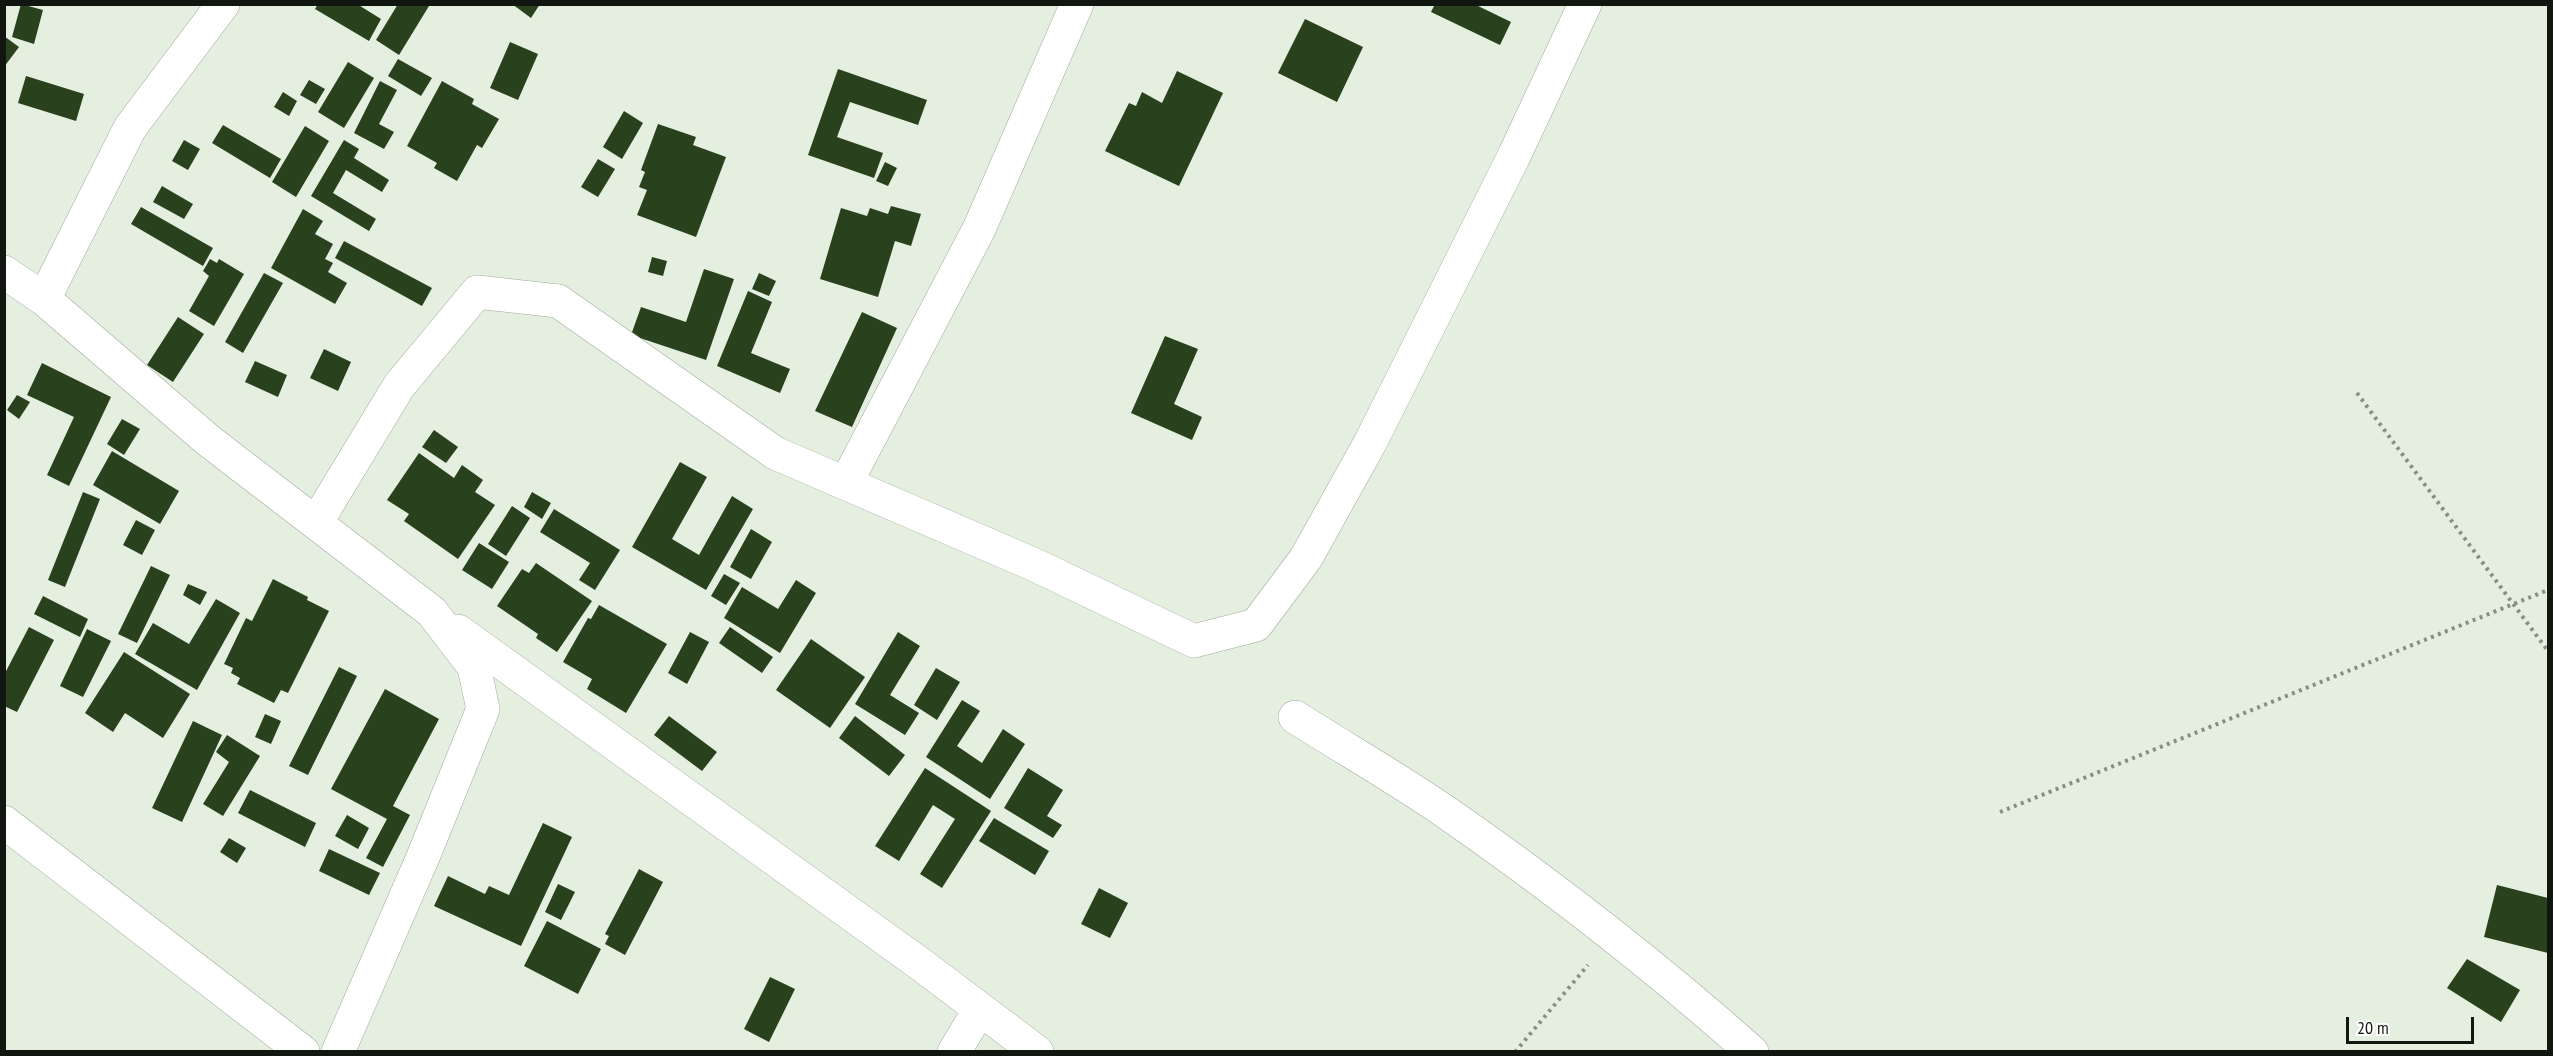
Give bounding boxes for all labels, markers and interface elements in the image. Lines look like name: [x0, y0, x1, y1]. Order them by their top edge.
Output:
scale bar: [2349, 1005, 2476, 1043]
text: 20 m: [2357, 1016, 2389, 1039]

